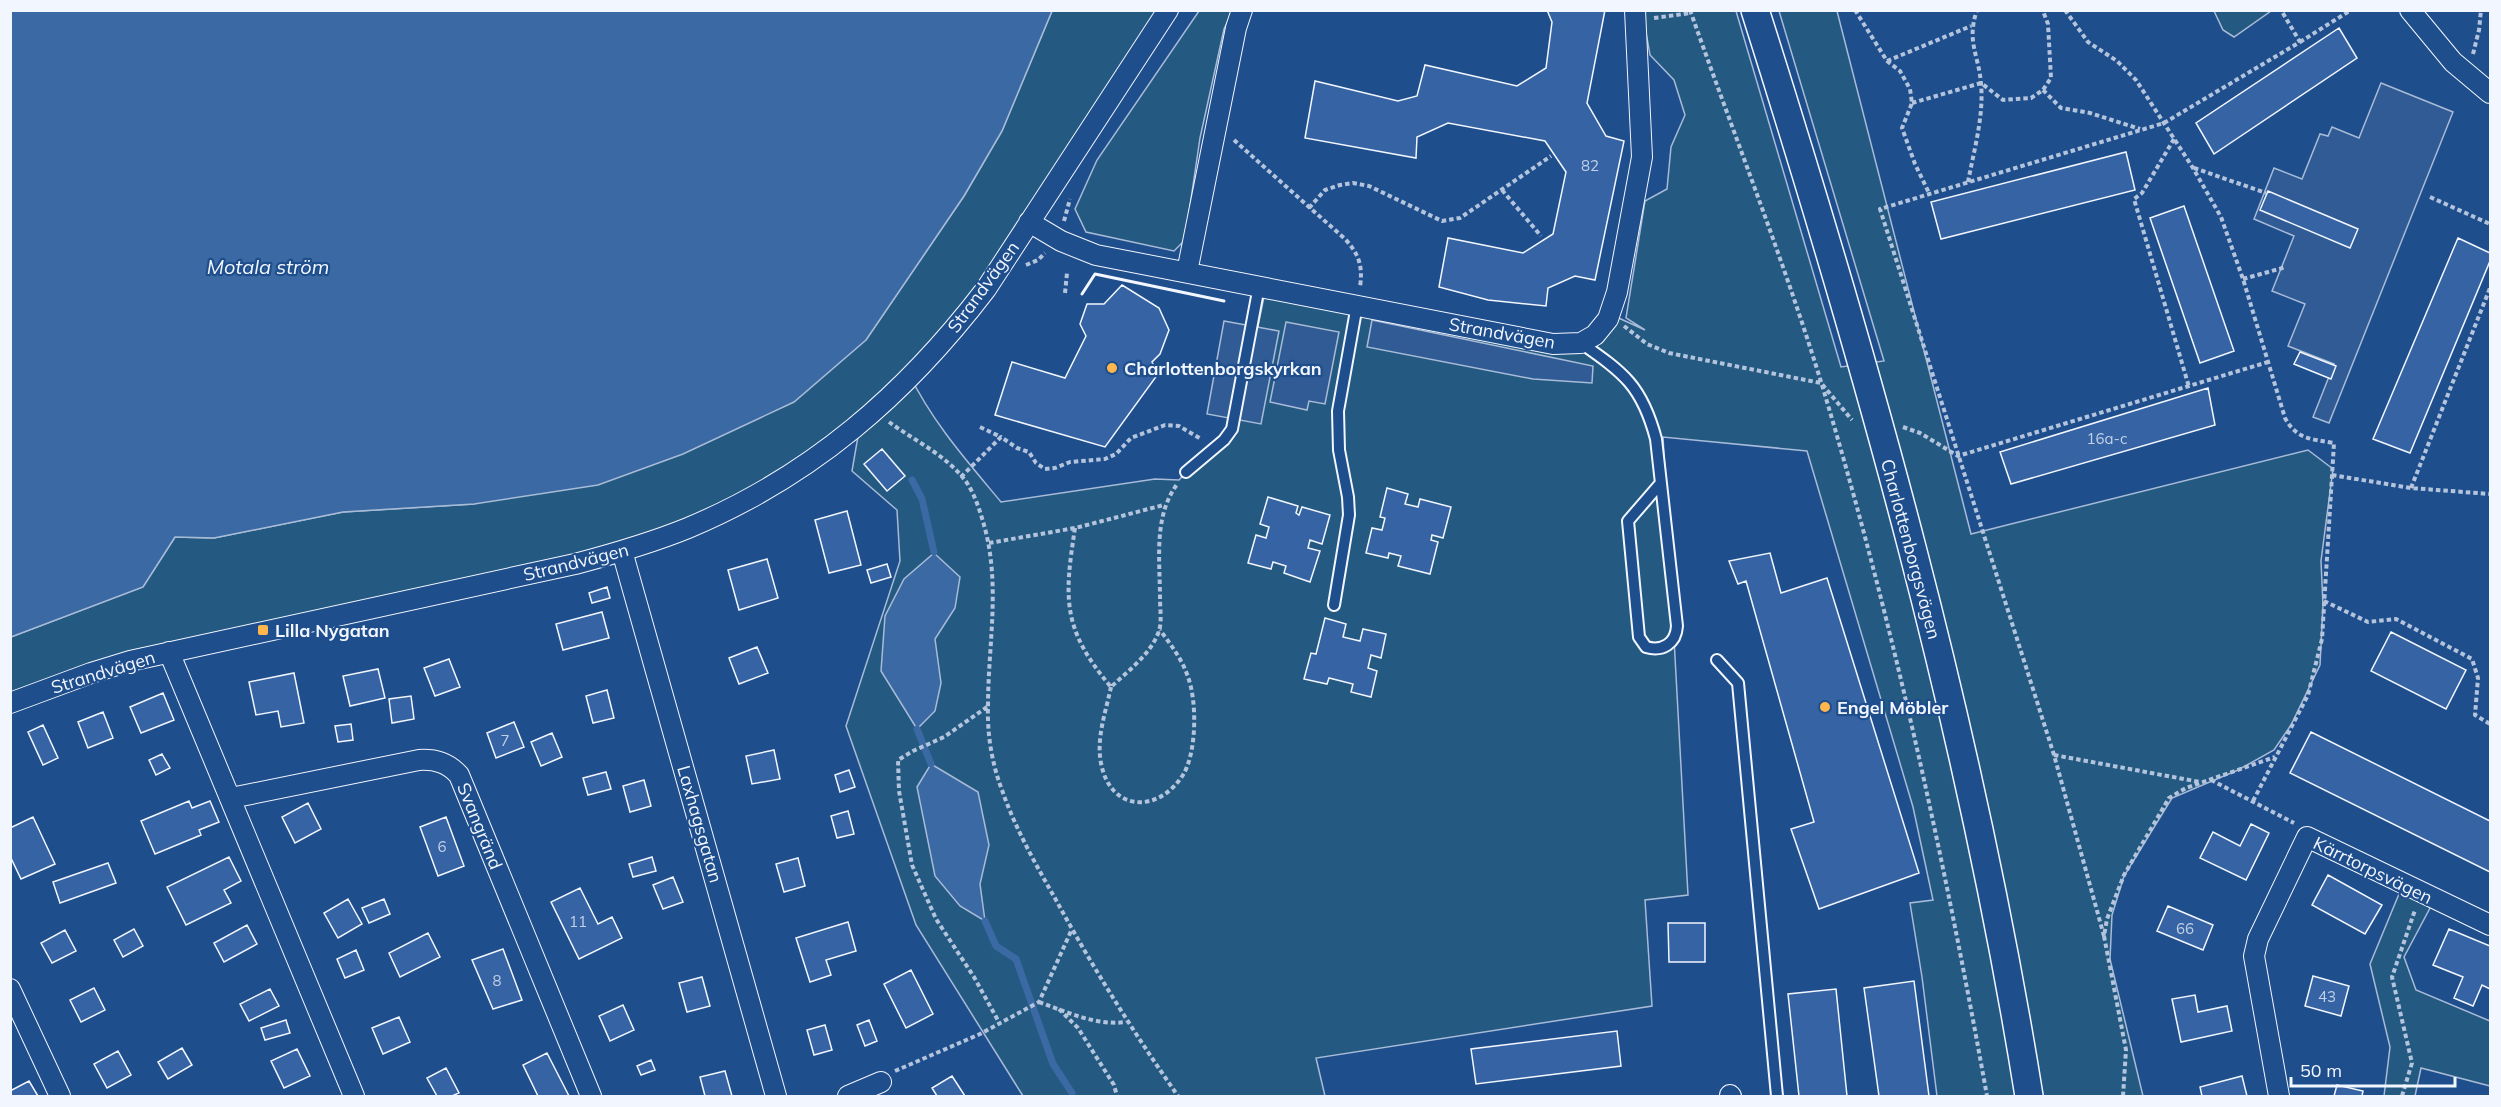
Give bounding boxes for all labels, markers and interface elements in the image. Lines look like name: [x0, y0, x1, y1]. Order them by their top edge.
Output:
house number: 82: [1581, 156, 1599, 175]
street label: Strandvägen: [942, 237, 1024, 337]
water label: Motala ström: [207, 254, 329, 279]
street label: Strandvägen: [1447, 312, 1557, 354]
place label: Charlottenborgskyrkan: [1124, 357, 1322, 380]
marker: Charlottenborgskyrkan: [1105, 361, 1119, 375]
house number: 16a-c: [2086, 429, 2128, 448]
street label: Charlottenborgsvägen: [1876, 456, 1946, 642]
street label: Strandvägen: [521, 538, 631, 586]
place label: Lilla Nygatan: [275, 619, 390, 642]
marker: Lilla Nygatan: [256, 623, 270, 637]
street label: Strandvägen: [48, 645, 158, 699]
place label: Engel Möbler: [1837, 696, 1949, 719]
marker: Engel Möbler: [1818, 700, 1832, 714]
house number: 7: [500, 731, 510, 750]
street label: Laxhagsgatan: [672, 763, 728, 885]
street label: Svangränd: [452, 779, 508, 873]
street label: Kärrtorpsvägen: [2310, 831, 2436, 909]
house number: 6: [437, 837, 447, 856]
house number: 11: [569, 912, 587, 931]
house number: 66: [2176, 919, 2194, 938]
house number: 8: [492, 971, 502, 990]
house number: 43: [2318, 987, 2336, 1006]
scale bar: [2291, 1050, 2454, 1088]
text: 50 m: [2300, 1059, 2342, 1082]

